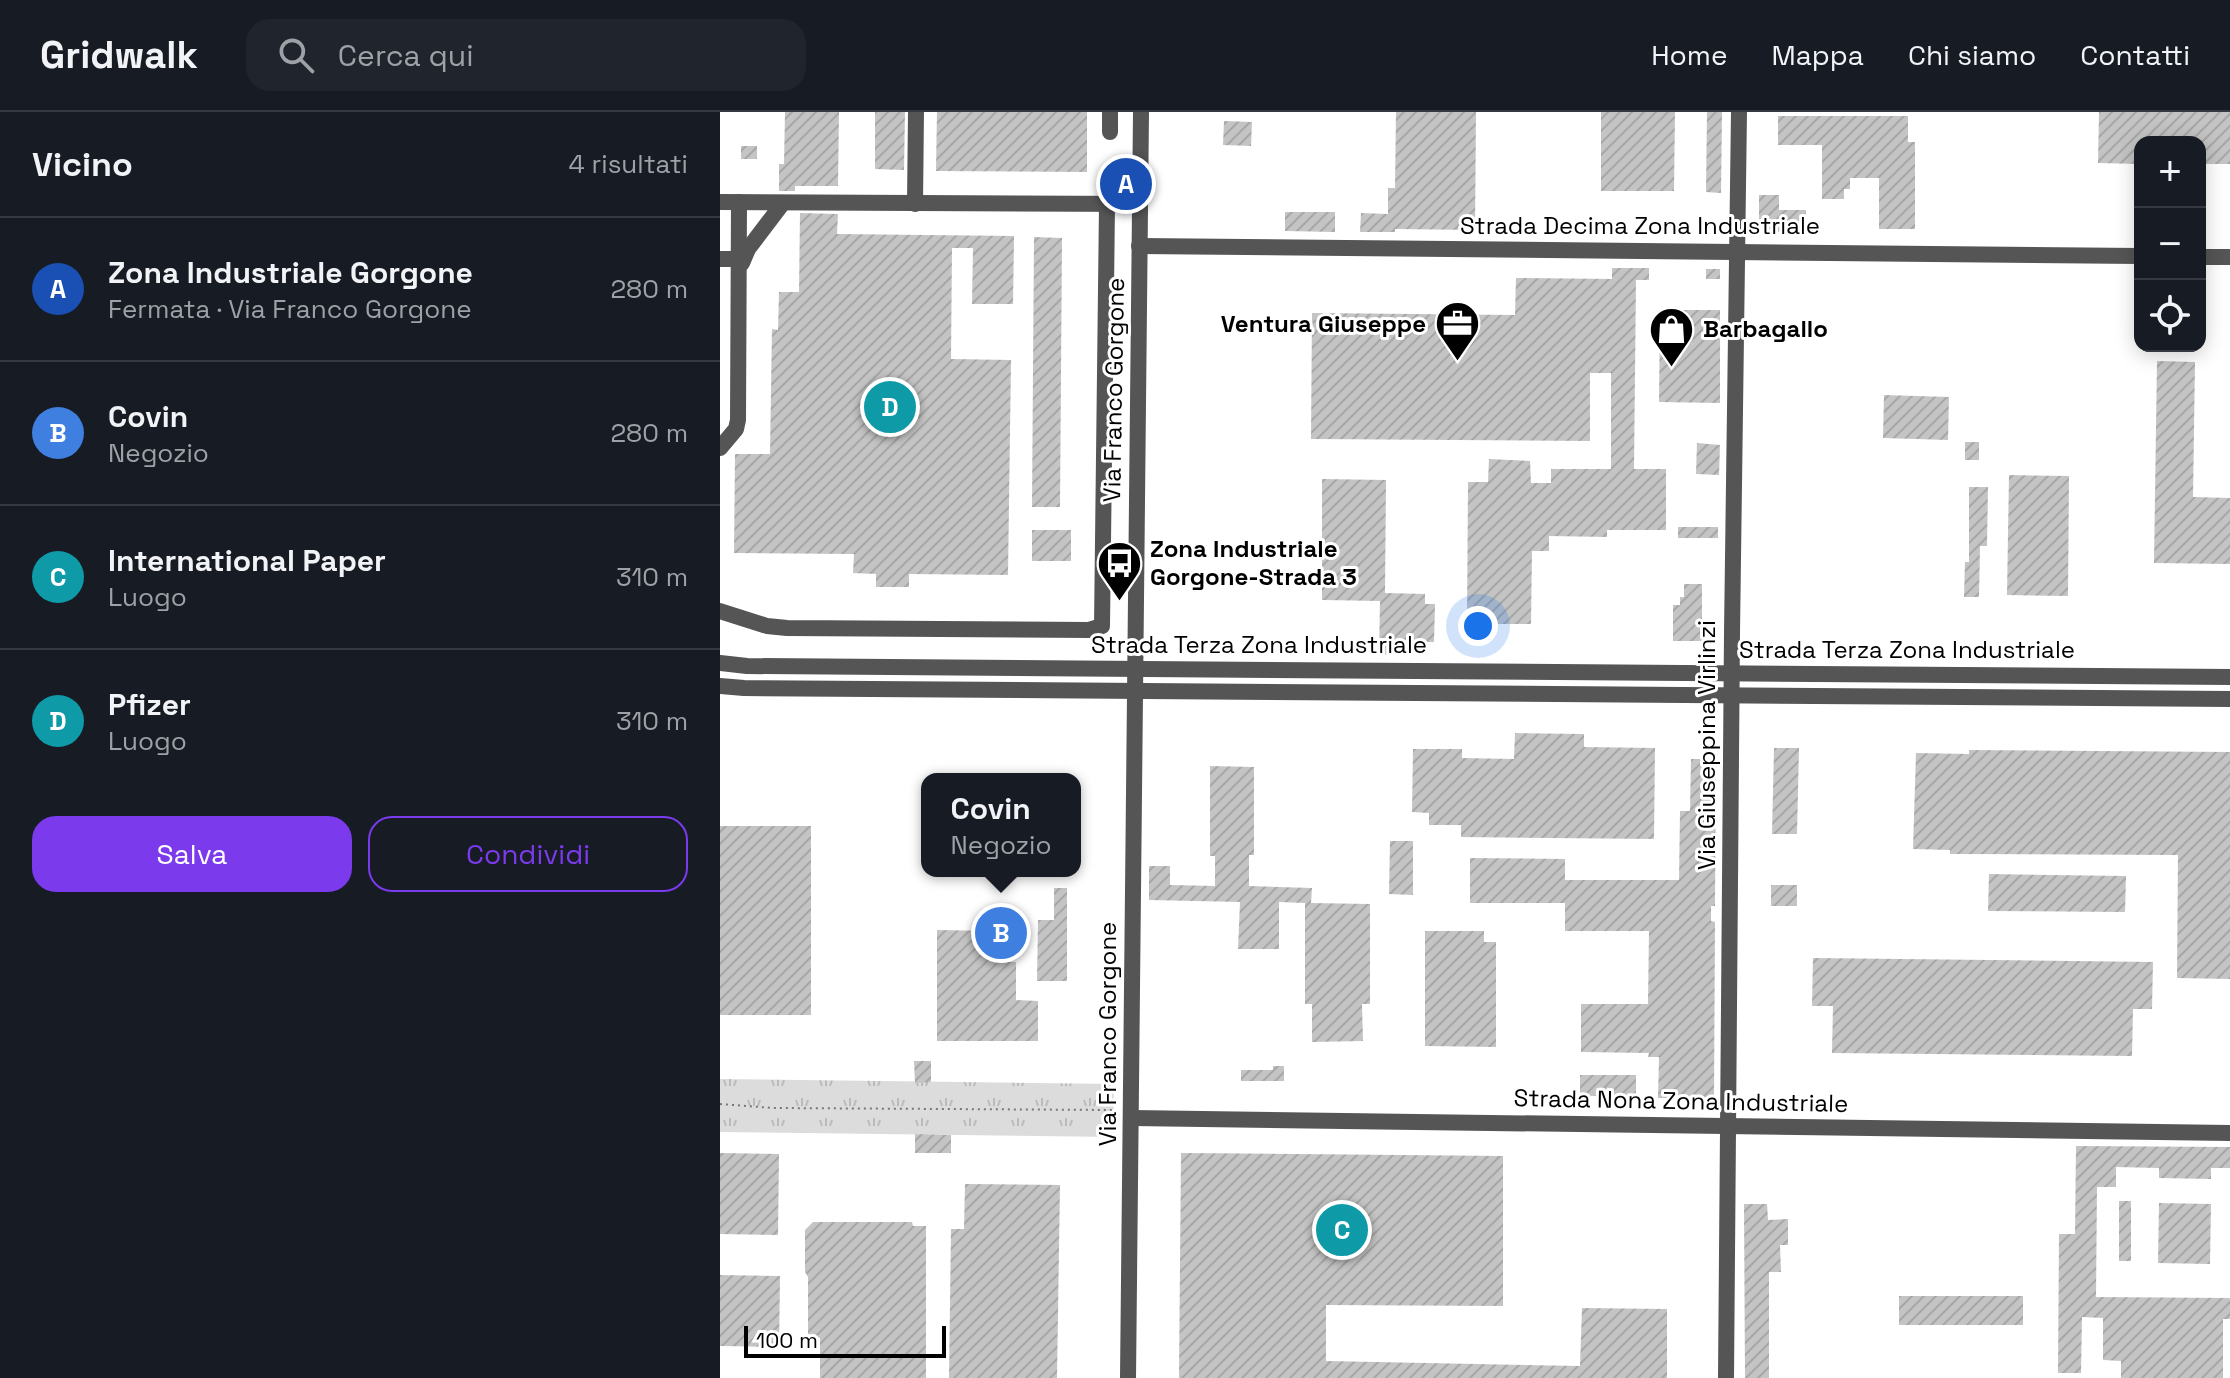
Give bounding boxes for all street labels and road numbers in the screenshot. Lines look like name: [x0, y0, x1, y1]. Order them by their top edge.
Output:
street label: Strada Decima Zona Industriale: [1460, 210, 1820, 241]
street label: Via Franco Gorgone: [1096, 277, 1131, 503]
street label: Via Giuseppina Virlinzi: [1691, 620, 1722, 870]
street label: Strada Terza Zona Industriale: [1091, 629, 1427, 660]
street label: Strada Terza Zona Industriale: [1739, 634, 2075, 665]
street label: Via Franco Gorgone: [1092, 922, 1123, 1146]
street label: Strada Nona Zona Industriale: [1513, 1082, 1849, 1119]

